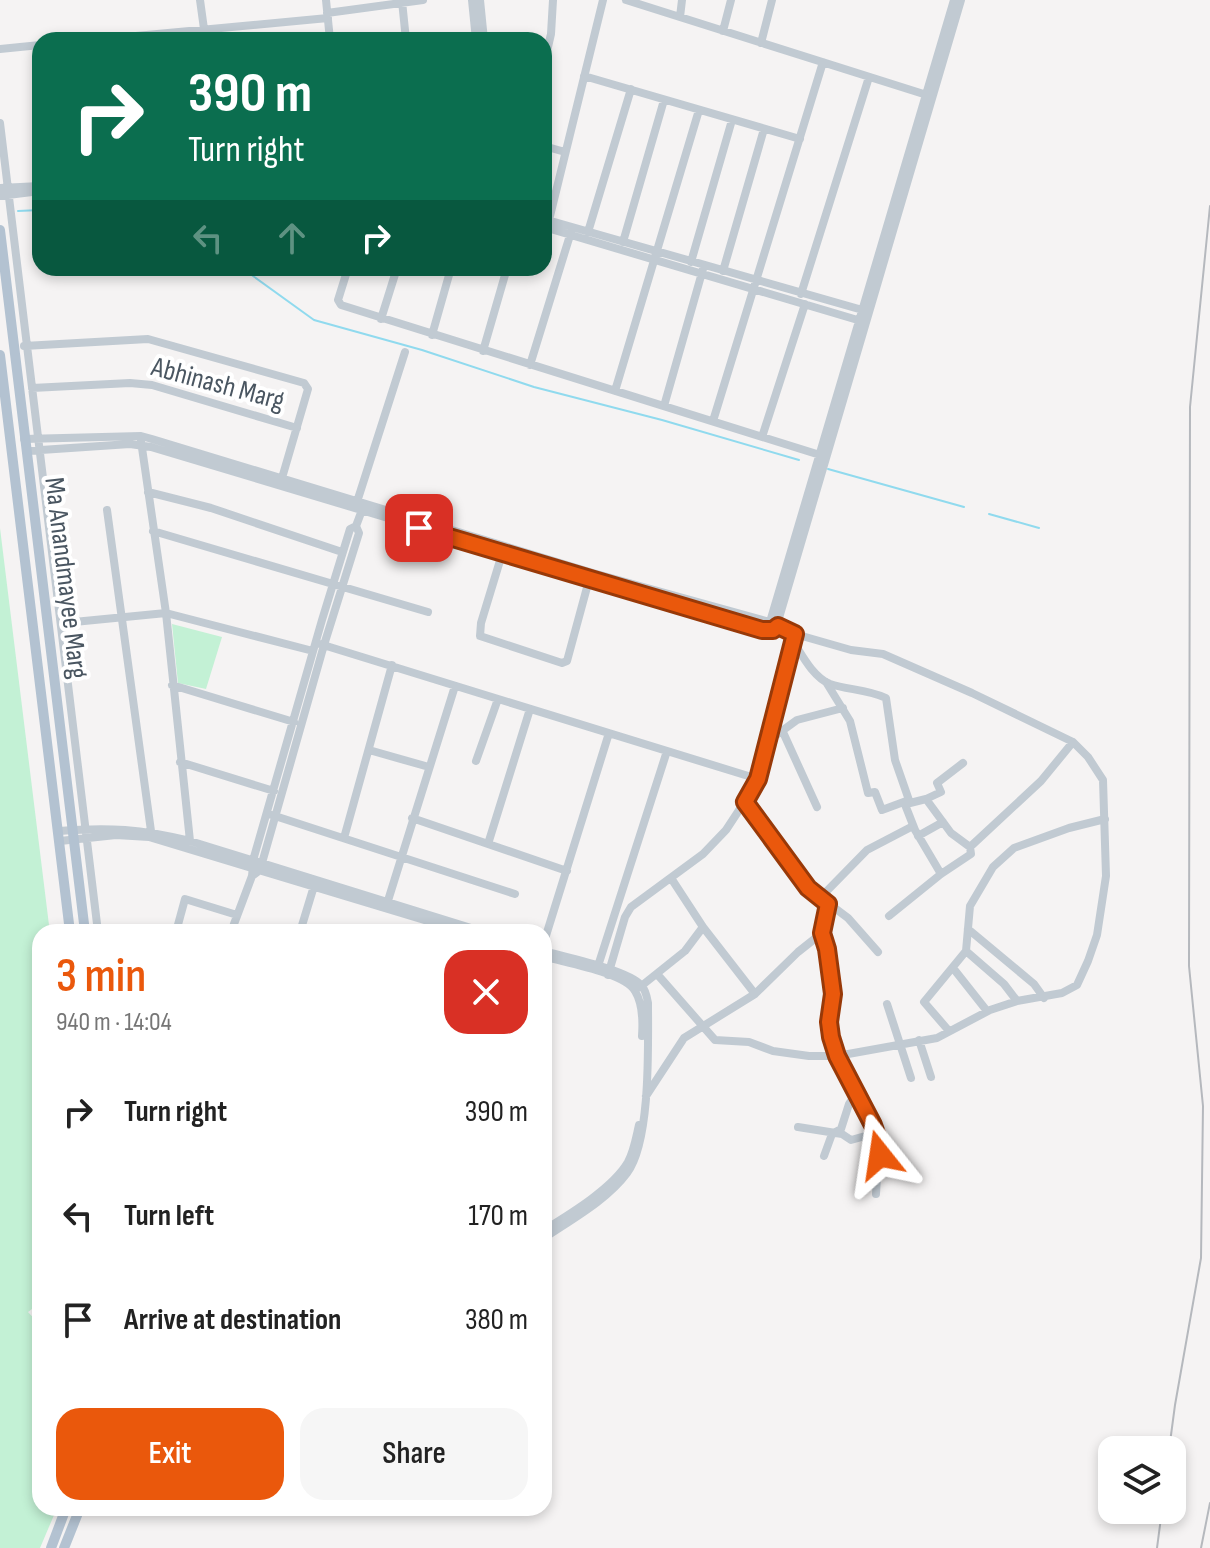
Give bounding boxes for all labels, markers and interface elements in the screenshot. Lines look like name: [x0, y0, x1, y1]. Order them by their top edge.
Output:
text: 390 m: [188, 61, 312, 128]
icon: right: [56, 64, 160, 168]
text: Turn right: [188, 129, 305, 172]
icon: left: [186, 216, 230, 260]
icon: ahead: [270, 216, 314, 260]
icon: right: [354, 216, 398, 260]
street label: Abhinash Marg: [147, 350, 288, 418]
street label: Ma Anandmayee Marg: [37, 475, 95, 681]
pin: [385, 494, 453, 562]
icon: arrive: [397, 506, 441, 550]
text: 3 min: [56, 948, 146, 1005]
button: close: [444, 950, 528, 1034]
text: 940 m · 14:04: [56, 1007, 172, 1038]
icon: right: [56, 1090, 100, 1134]
text: Turn right: [124, 1094, 227, 1130]
text: 390 m: [465, 1094, 528, 1130]
position arrow: [838, 1113, 922, 1197]
icon: left: [56, 1194, 100, 1238]
text: Turn left: [124, 1198, 214, 1234]
text: 170 m: [468, 1198, 528, 1234]
icon: arrive: [56, 1298, 100, 1342]
text: Arrive at destination: [124, 1302, 341, 1338]
text: 380 m: [465, 1302, 528, 1338]
button: Exit: [56, 1408, 284, 1500]
button: Share: [300, 1408, 528, 1500]
map controls: [1098, 1436, 1186, 1524]
button: layers: [1098, 1436, 1186, 1524]

